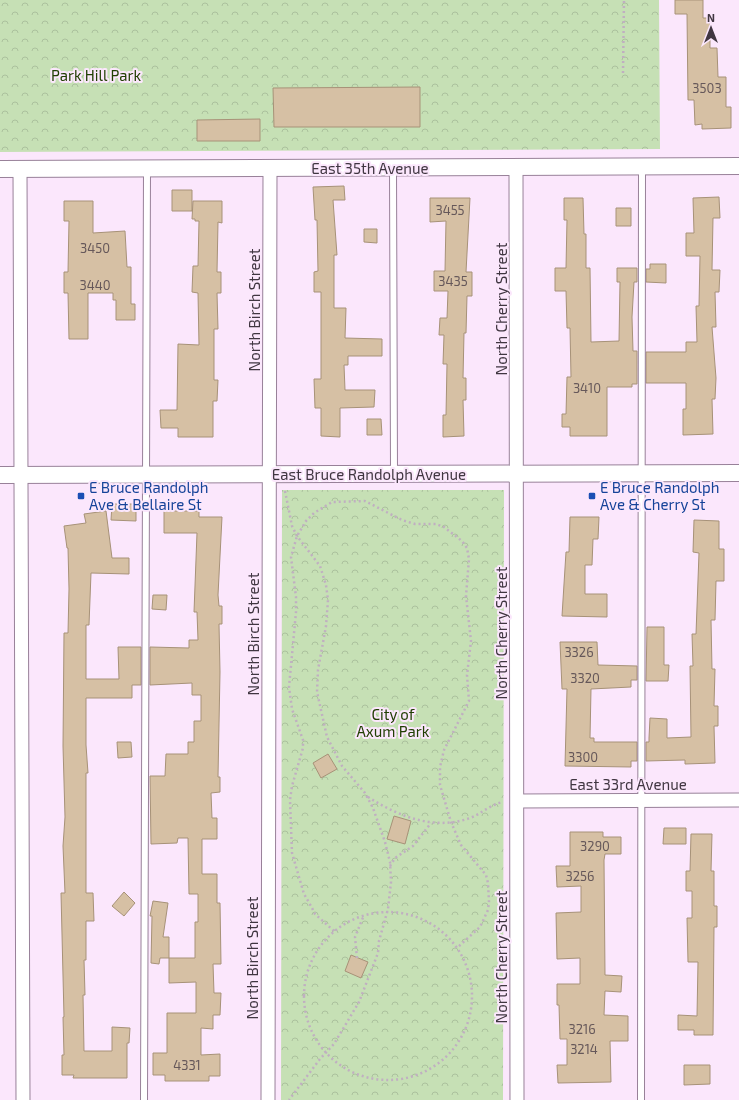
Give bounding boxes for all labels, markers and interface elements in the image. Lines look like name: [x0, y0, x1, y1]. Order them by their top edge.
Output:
north arrow: [691, 8, 731, 48]
text: N: [707, 11, 715, 24]
park label: Park Hill Park: [51, 66, 141, 84]
house number: 3503: [692, 80, 722, 96]
street label: East 35th Avenue: [311, 159, 429, 177]
house number: 3455: [435, 202, 465, 218]
house number: 3450: [80, 240, 110, 256]
street label: North Cherry Street: [492, 242, 510, 375]
street label: North Birch Street: [245, 248, 263, 371]
house number: 3435: [438, 273, 468, 289]
house number: 3440: [79, 277, 111, 293]
house number: 3410: [573, 380, 601, 396]
street label: East Bruce Randolph Avenue: [272, 465, 466, 483]
place label: E Bruce Randolph Ave & Bellaire St: [89, 478, 208, 513]
place label: E Bruce Randolph Ave & Cherry St: [600, 478, 719, 513]
marker: E Bruce Randolph Ave & Bellaire St: [76, 491, 86, 501]
marker: E Bruce Randolph Ave & Cherry St: [587, 491, 597, 501]
street label: North Cherry Street: [492, 566, 510, 699]
street label: North Birch Street: [244, 572, 262, 695]
house number: 3326: [564, 644, 594, 660]
house number: 3320: [570, 670, 600, 686]
park label: City of Axum Park: [357, 705, 430, 740]
house number: 3300: [568, 749, 598, 765]
street label: East 33rd Avenue: [569, 775, 687, 793]
house number: 3290: [580, 838, 610, 854]
house number: 3256: [566, 868, 594, 884]
street label: North Cherry Street: [492, 890, 510, 1023]
street label: North Birch Street: [243, 896, 261, 1019]
house number: 3216: [568, 1021, 596, 1037]
house number: 3214: [570, 1041, 598, 1057]
house number: 4331: [173, 1057, 201, 1073]

